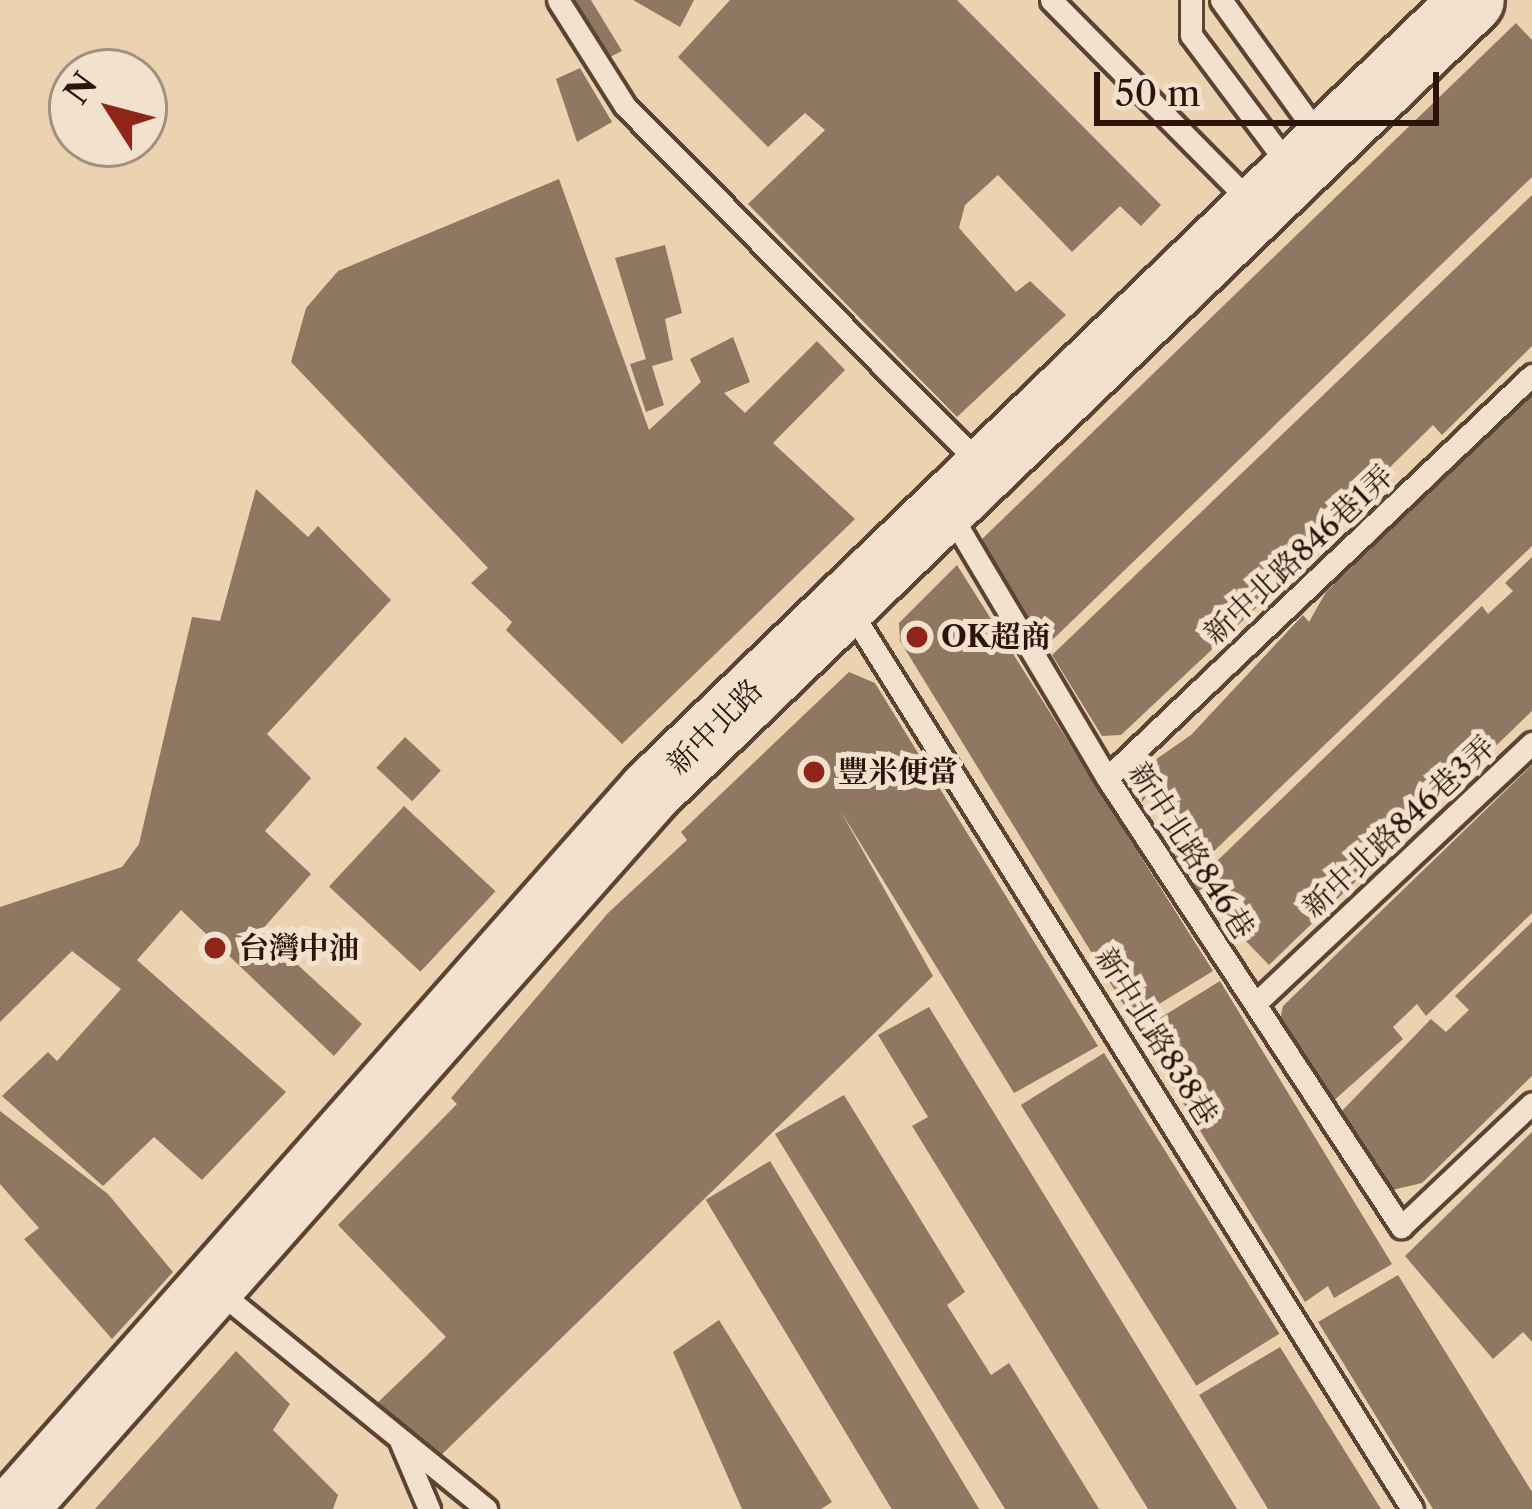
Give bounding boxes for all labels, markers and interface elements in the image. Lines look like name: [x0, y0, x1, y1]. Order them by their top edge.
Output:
north arrow: [48, 48, 168, 168]
scale bar: [1100, 48, 1445, 122]
text: N: [56, 65, 106, 112]
text: 50 m: [1115, 71, 1200, 115]
street label: 新中北路846巷1弄: [1197, 458, 1401, 652]
place label: OK超商: [941, 619, 1050, 655]
marker: OK超商: [904, 624, 930, 650]
street label: 新中北路: [660, 672, 770, 782]
street label: 新中北路846巷3弄: [1296, 729, 1502, 925]
place label: 豐米便當: [838, 754, 958, 790]
street label: 新中北路846巷: [1121, 756, 1261, 946]
marker: 豐米便當: [801, 759, 827, 785]
place label: 台灣中油: [239, 930, 359, 966]
marker: 台灣中油: [202, 935, 228, 961]
street label: 新中北路838巷: [1087, 942, 1225, 1132]

